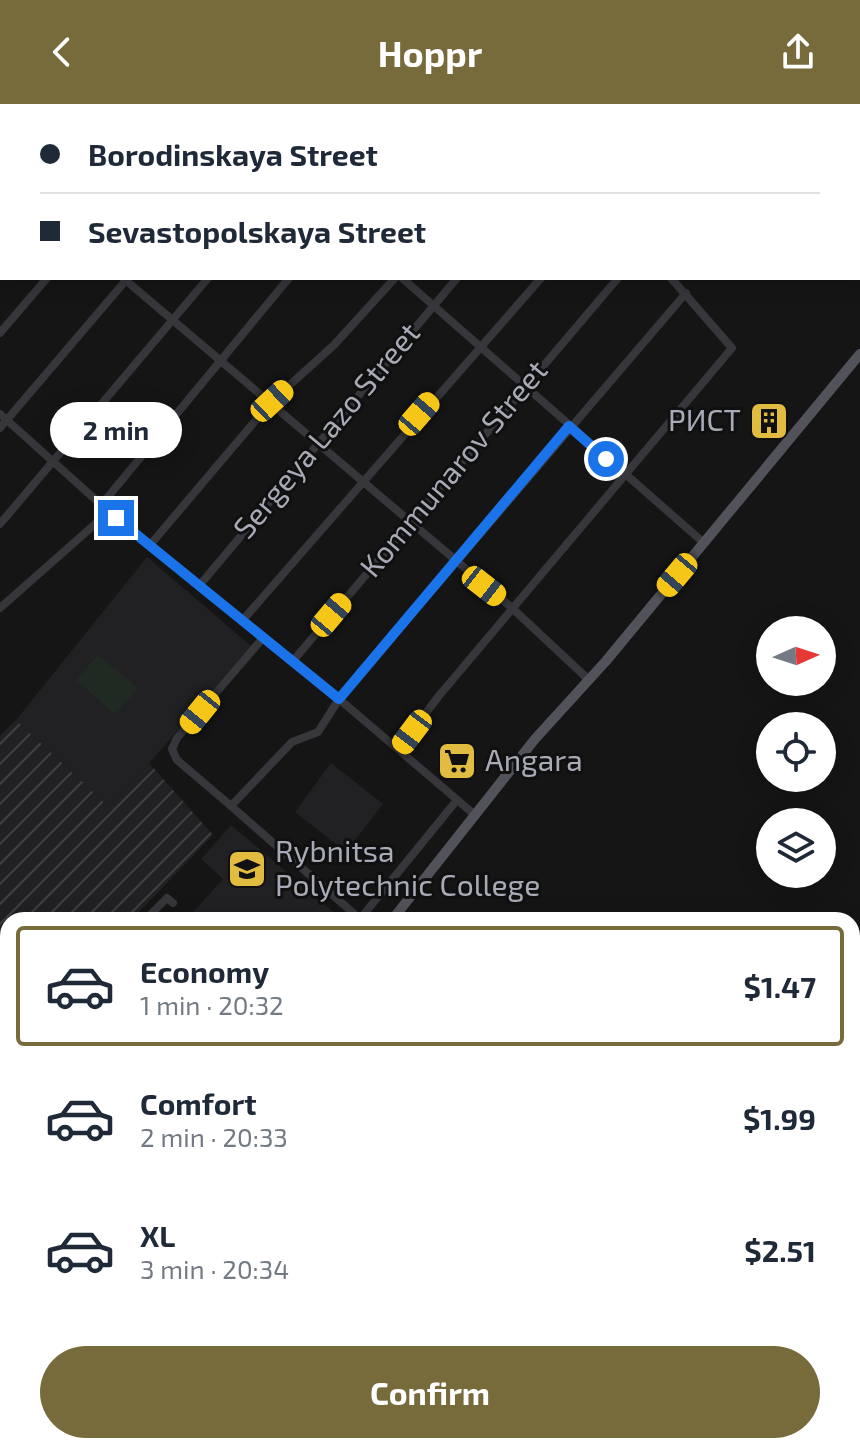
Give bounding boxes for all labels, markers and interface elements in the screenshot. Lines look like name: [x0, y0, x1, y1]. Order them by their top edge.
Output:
icon: back: [40, 30, 84, 74]
icon: share: [776, 30, 820, 74]
text: Hoppr: [378, 31, 482, 74]
text: Borodinskaya Street: [88, 136, 378, 172]
text: Sevastopolskaya Street: [88, 213, 426, 249]
street label: Sergeya Lazo Street: [225, 314, 426, 545]
street label: Kommunarov Street: [351, 352, 554, 583]
car: [246, 376, 298, 426]
car: [394, 388, 444, 440]
building icon: РИСТ: [748, 400, 790, 442]
place label: РИСТ: [668, 401, 741, 437]
callout: 2 min: [50, 402, 182, 458]
text: 2 min: [83, 414, 149, 445]
route start: [588, 441, 624, 477]
route end: [98, 500, 134, 536]
car: [652, 549, 702, 601]
car: [458, 562, 510, 610]
car: [306, 589, 356, 641]
north arrow: [756, 616, 836, 696]
map controls: [756, 616, 836, 888]
car: [176, 686, 224, 738]
car: [388, 706, 436, 758]
button: locate: [756, 712, 836, 792]
supermarket icon: Angara: [436, 740, 478, 782]
place label: Angara: [485, 741, 583, 777]
button: layers: [756, 808, 836, 888]
place label: Rybnitsa Polytechnic College: [275, 832, 540, 902]
school or university icon: Rybnitsa Polytechnic College: [226, 848, 268, 890]
icon: car: [44, 950, 116, 1022]
text: Economy: [140, 953, 269, 989]
text: $1.47: [744, 968, 816, 1004]
text: 1 min · 20:32: [140, 989, 284, 1020]
icon: car: [44, 1082, 116, 1154]
text: Comfort: [140, 1085, 257, 1121]
text: $1.99: [743, 1100, 816, 1136]
text: 2 min · 20:33: [140, 1121, 288, 1152]
icon: car: [44, 1214, 116, 1286]
text: XL: [140, 1217, 175, 1253]
text: $2.51: [744, 1232, 816, 1268]
text: 3 min · 20:34: [140, 1253, 289, 1284]
button: Confirm: [40, 1346, 820, 1438]

